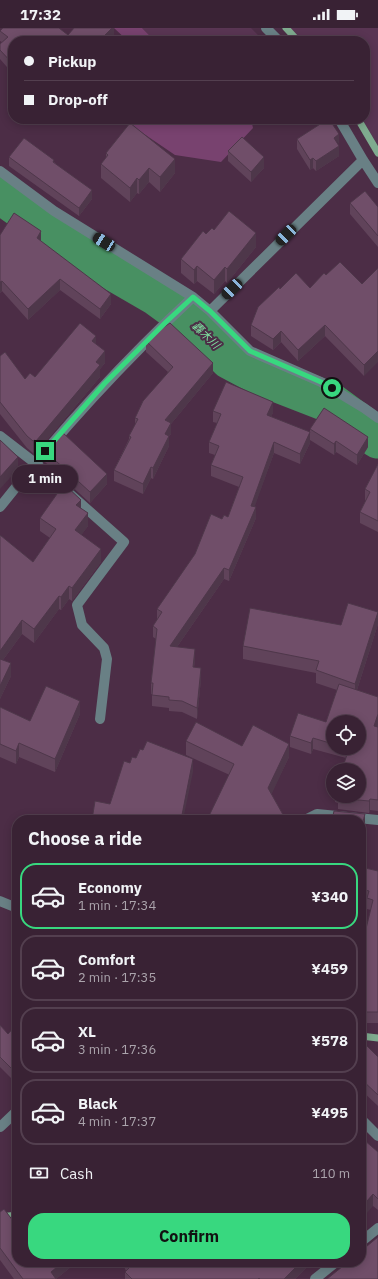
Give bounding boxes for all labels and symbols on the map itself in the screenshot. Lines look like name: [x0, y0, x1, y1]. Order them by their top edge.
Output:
car: [273, 222, 299, 248]
car: [91, 231, 117, 253]
car: [219, 276, 245, 302]
water label: 轟木川: [189, 319, 223, 352]
route start: [323, 379, 341, 397]
route end: [36, 442, 54, 460]
callout: 1 min: [12, 465, 78, 493]

